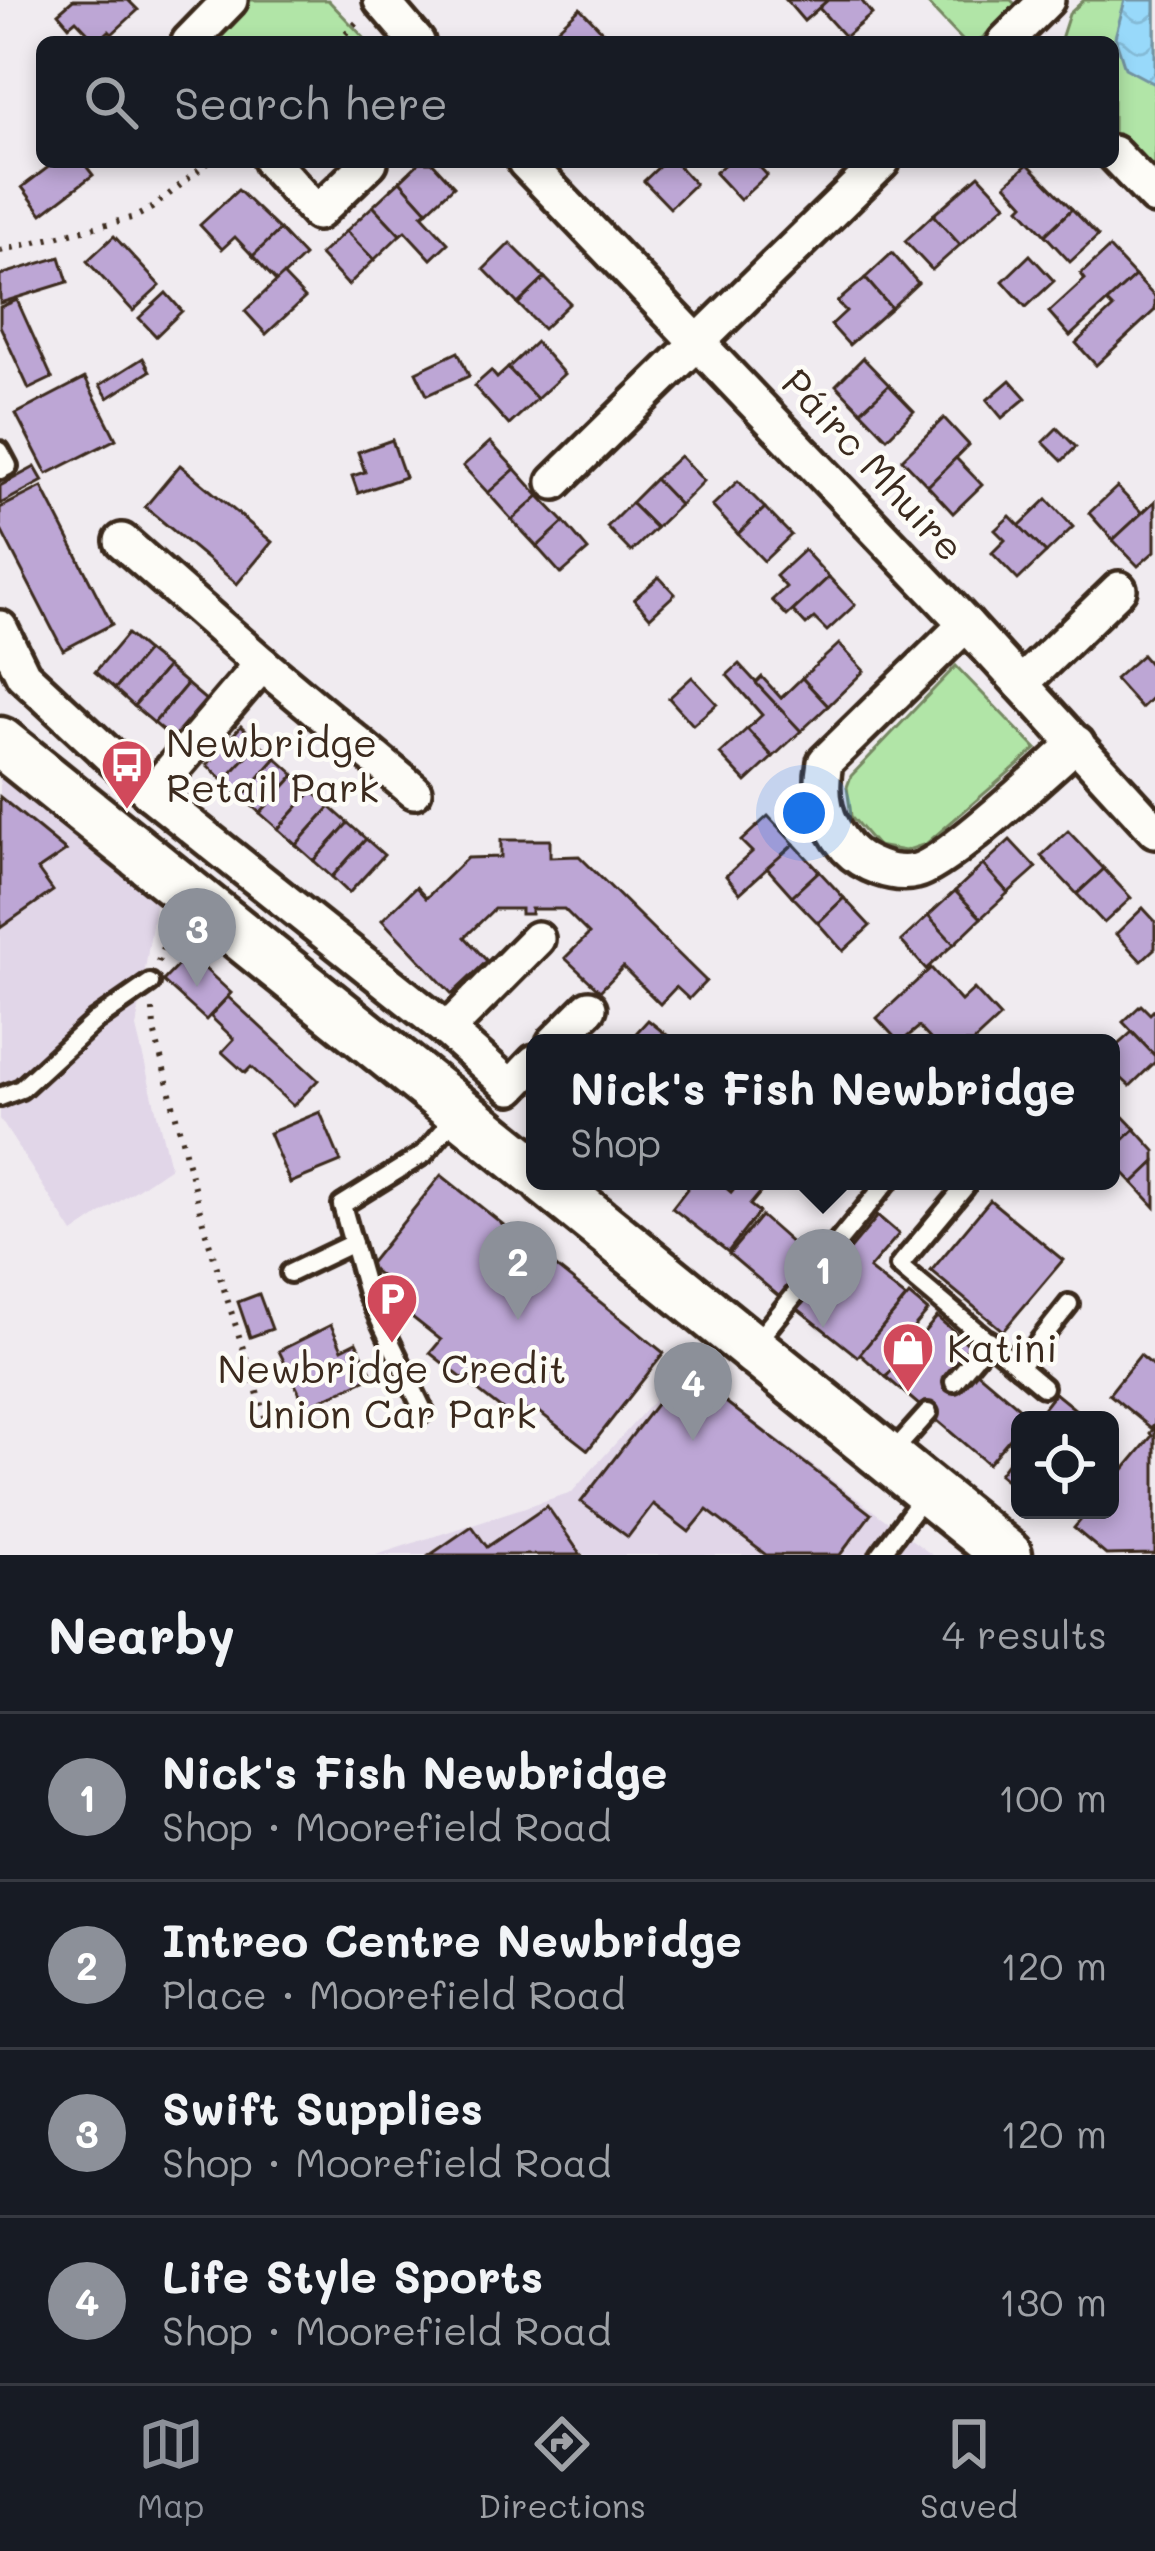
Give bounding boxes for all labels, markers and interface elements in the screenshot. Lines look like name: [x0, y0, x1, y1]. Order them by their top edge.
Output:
search box: [36, 36, 1119, 168]
icon: search: [78, 69, 144, 135]
text: Search here: [174, 73, 448, 131]
street label: Páirc Mhuire: [772, 357, 976, 571]
place label: Newbridge Retail Park: [166, 716, 379, 812]
bus stop icon: Newbridge Retail Park: [99, 737, 155, 811]
your location: [774, 783, 834, 843]
pin: 3: [158, 888, 236, 987]
popup: [526, 1034, 1120, 1190]
text: Nick's Fish Newbridge: [570, 1058, 1076, 1116]
text: Shop: [570, 1116, 661, 1167]
pin: 2: [479, 1221, 557, 1320]
pin: 1: [784, 1229, 862, 1328]
parking icon: Newbridge Credit Union Car Park: [364, 1271, 420, 1345]
shop icon: Katini: [880, 1320, 936, 1394]
place label: Katini: [947, 1321, 1058, 1372]
place label: Newbridge Credit Union Car Park: [218, 1342, 566, 1438]
pin: 4: [654, 1342, 732, 1441]
map controls: [1011, 1411, 1119, 1519]
button: locate: [1011, 1411, 1119, 1519]
text: Nearby: [48, 1600, 235, 1667]
text: 4 results: [942, 1608, 1107, 1659]
text: Nick's Fish Newbridge: [162, 1742, 668, 1800]
text: 1: [78, 1771, 96, 1822]
text: 100 m: [998, 1771, 1107, 1822]
text: Shop · Moorefield Road: [162, 1800, 612, 1851]
text: Intreo Centre Newbridge: [162, 1910, 742, 1968]
text: 2: [76, 1939, 98, 1990]
text: 120 m: [1000, 1939, 1107, 1990]
text: Place · Moorefield Road: [162, 1968, 625, 2019]
text: Swift Supplies: [162, 2078, 483, 2136]
text: 3: [75, 2107, 99, 2158]
text: 120 m: [1000, 2107, 1107, 2158]
text: Shop · Moorefield Road: [162, 2136, 612, 2187]
text: Life Style Sports: [162, 2246, 543, 2304]
text: 4: [75, 2275, 99, 2326]
text: 130 m: [999, 2275, 1107, 2326]
text: Shop · Moorefield Road: [162, 2304, 612, 2355]
tab: Map: [137, 2411, 204, 2526]
tab: Directions: [478, 2411, 646, 2526]
tab: Saved: [920, 2411, 1018, 2526]

